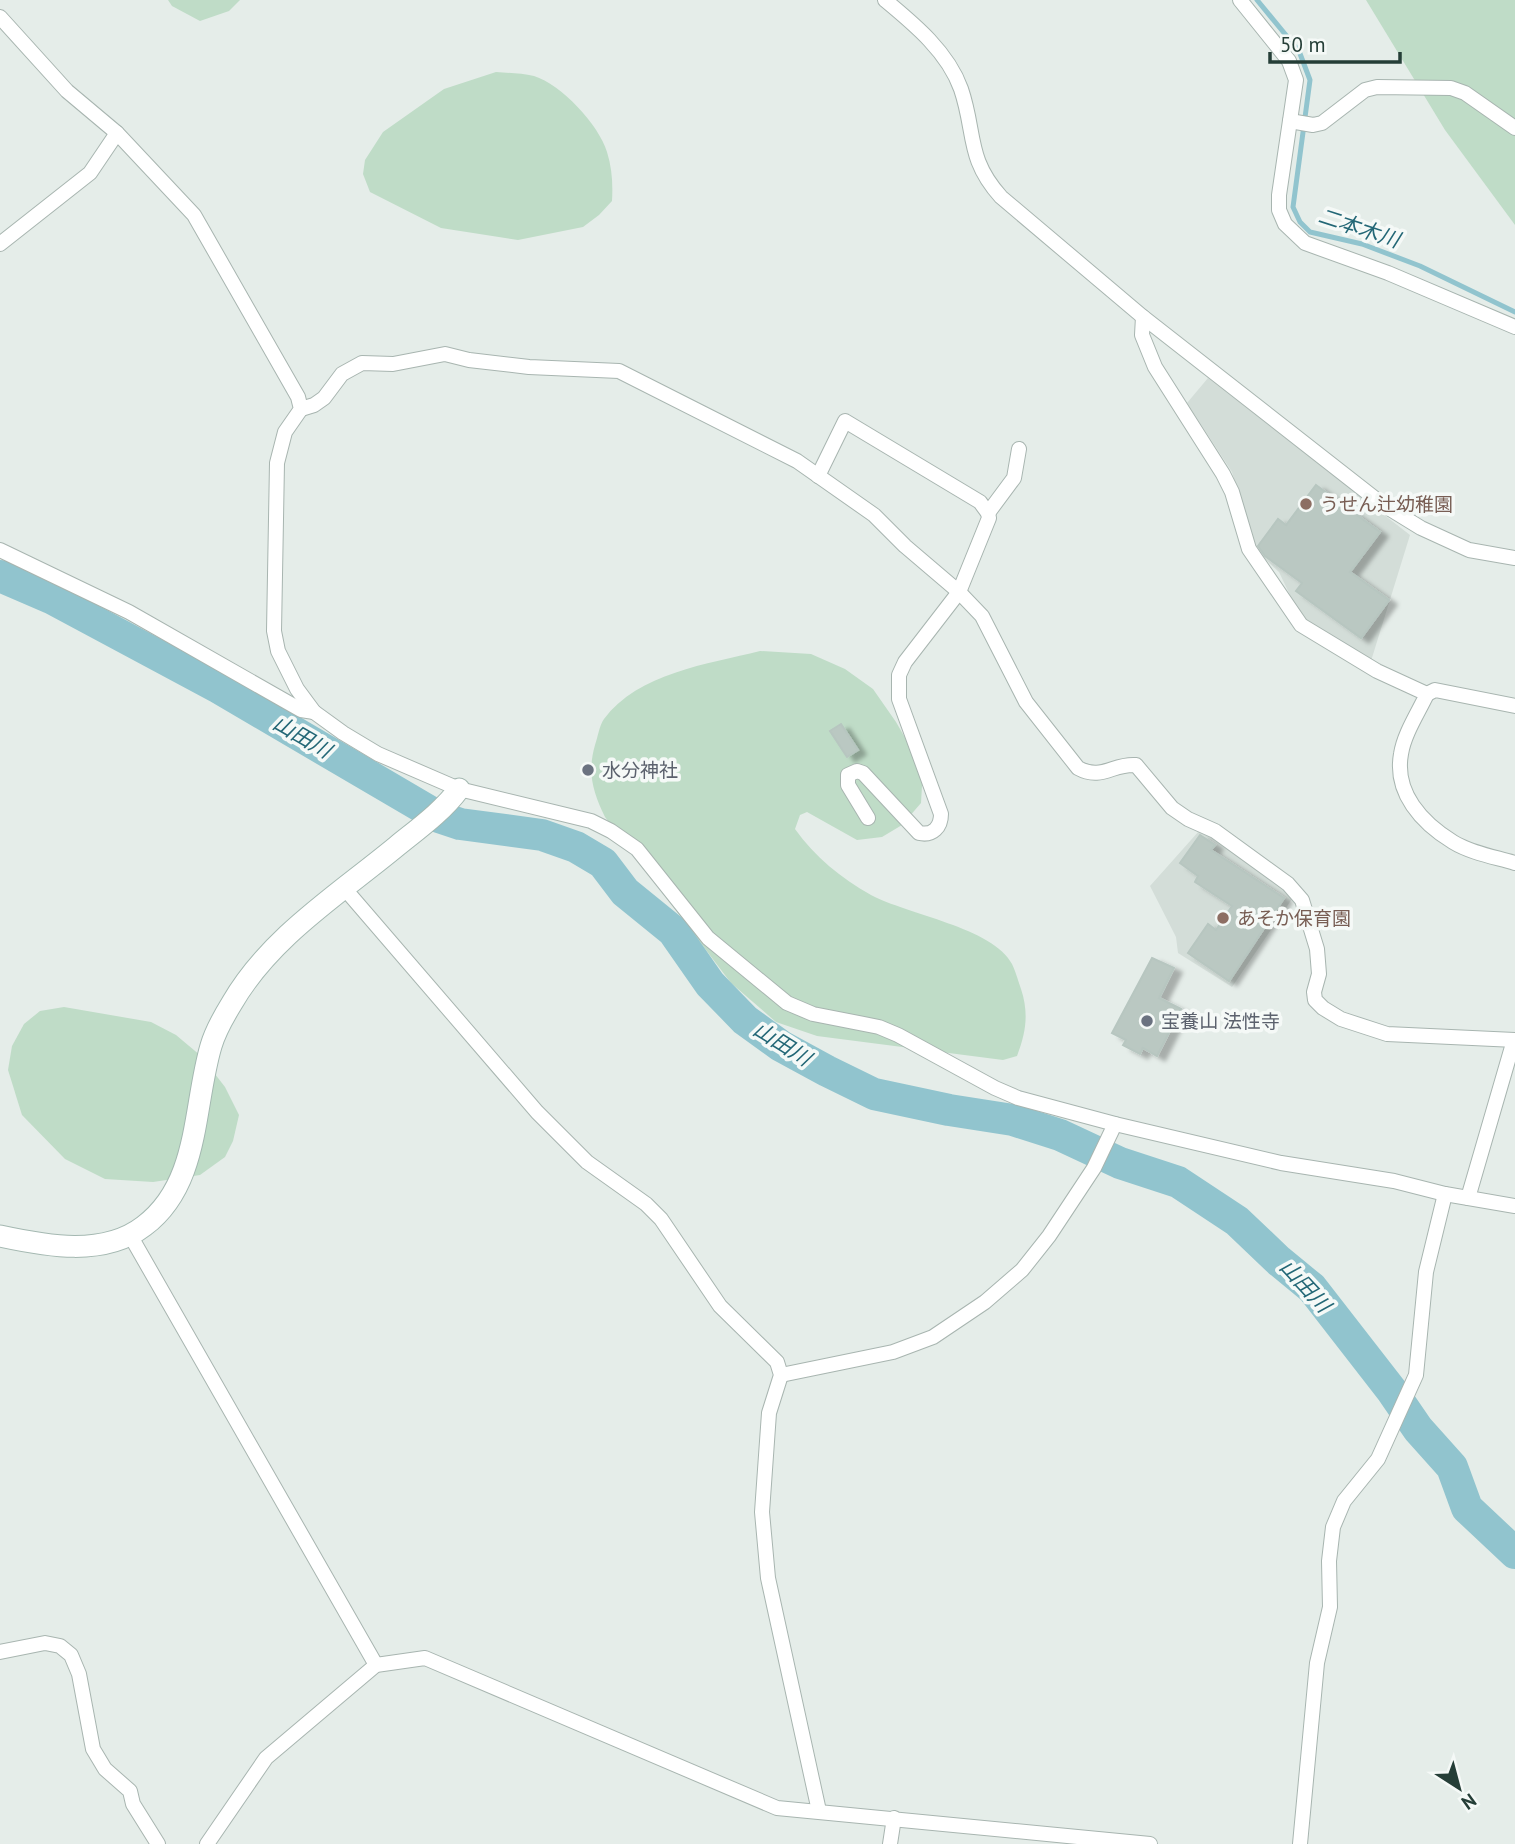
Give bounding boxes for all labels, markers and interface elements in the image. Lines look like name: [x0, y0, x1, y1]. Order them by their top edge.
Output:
scale bar: [1270, 21, 1400, 65]
text: 50 m: [1280, 31, 1326, 58]
water label: 二本木川: [1315, 202, 1405, 254]
place label: うせん辻幼稚園: [1320, 492, 1453, 516]
marker: うせん辻幼稚園: [1298, 496, 1314, 512]
water label: 山田川: [268, 709, 338, 765]
place label: 水分神社: [602, 758, 678, 782]
marker: 水分神社: [580, 762, 596, 778]
place label: あそか保育園: [1237, 906, 1351, 930]
marker: あそか保育園: [1215, 910, 1231, 926]
place label: 宝養山 法性寺: [1161, 1009, 1280, 1033]
marker: 宝養山 法性寺: [1139, 1013, 1155, 1029]
water label: 山田川: [748, 1015, 818, 1073]
water label: 山田川: [1274, 1253, 1338, 1319]
north arrow: [1424, 1753, 1494, 1823]
text: N: [1457, 1788, 1481, 1815]

